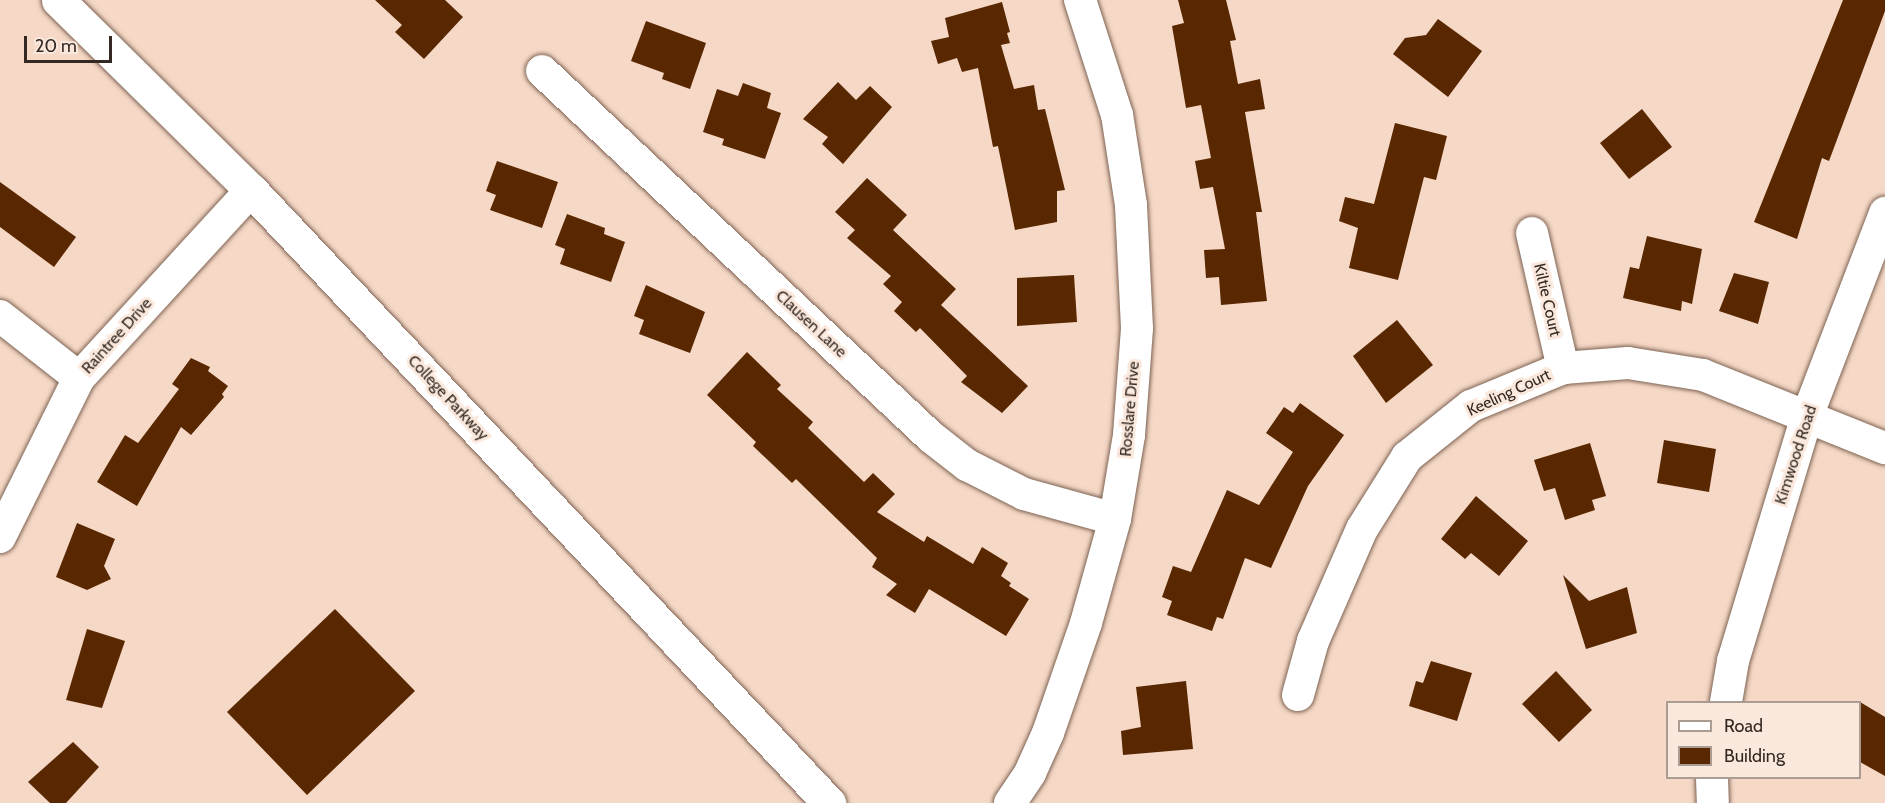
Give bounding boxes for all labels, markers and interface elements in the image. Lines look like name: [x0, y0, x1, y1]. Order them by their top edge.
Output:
scale bar: [27, 24, 116, 62]
text: 20 m: [35, 35, 77, 57]
street label: Kiltie Court: [1529, 262, 1565, 338]
street label: Clausen Lane: [772, 286, 850, 362]
street label: Raintree Drive: [78, 294, 156, 378]
street label: College Parkway: [404, 351, 492, 445]
street label: Rosslare Drive: [1116, 361, 1144, 457]
street label: Keeling Court: [1464, 365, 1554, 421]
street label: Kimwood Road: [1771, 403, 1821, 507]
legend: [1666, 701, 1861, 779]
text: Road: [1724, 715, 1763, 737]
text: Building: [1724, 745, 1785, 767]

